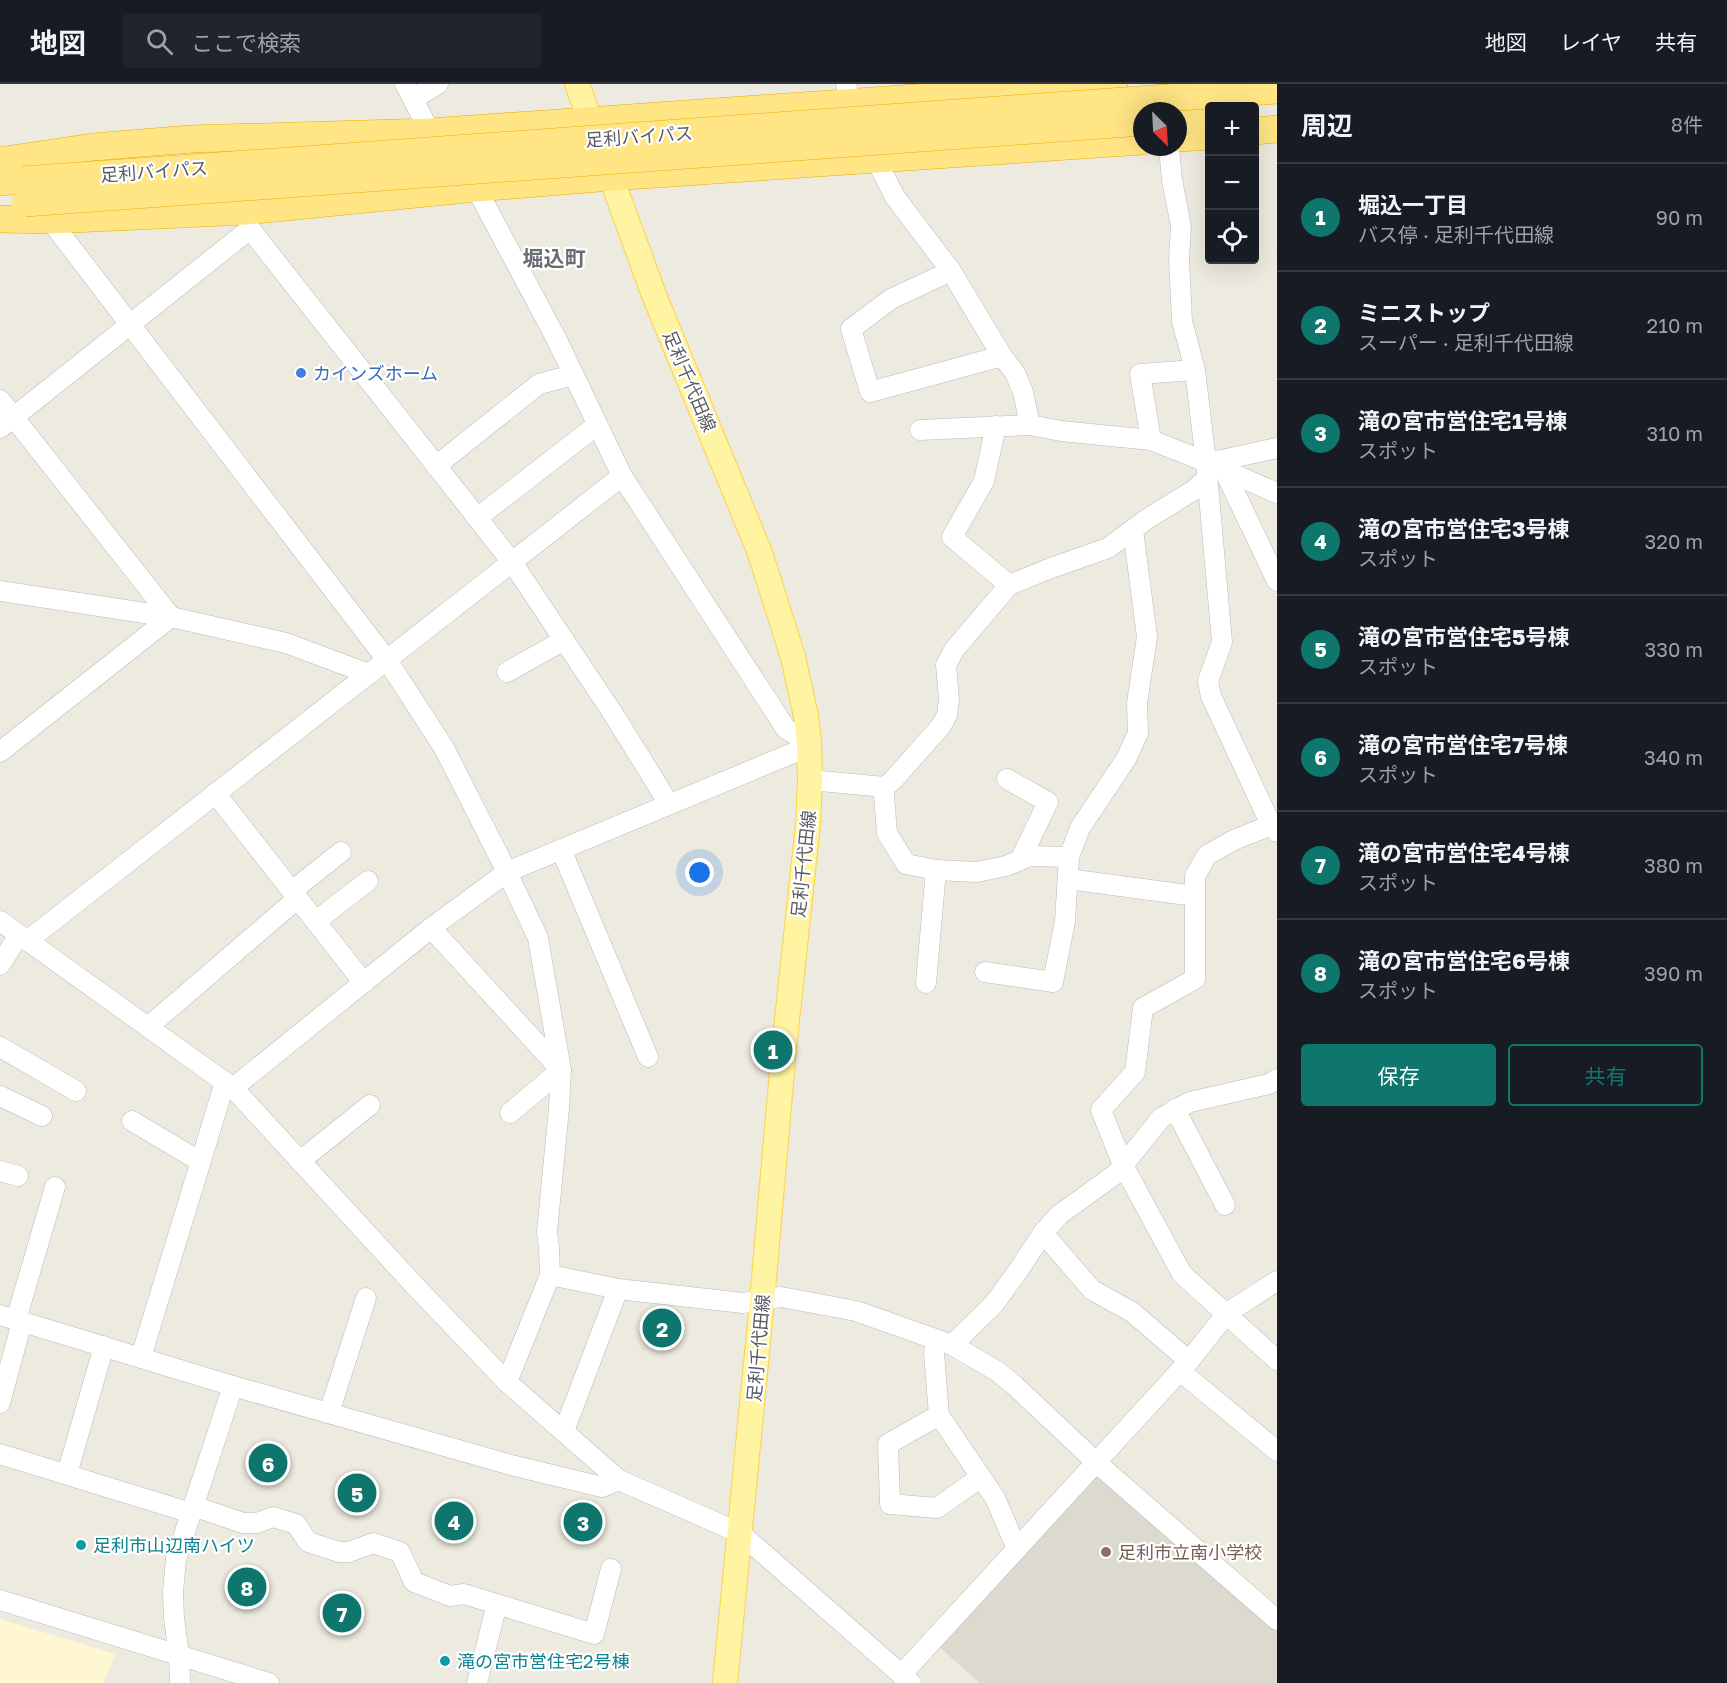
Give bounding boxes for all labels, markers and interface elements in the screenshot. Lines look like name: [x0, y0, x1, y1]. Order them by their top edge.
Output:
search box: [122, 14, 542, 68]
icon: search: [143, 25, 176, 58]
text: 地図: [30, 26, 86, 59]
text: ここで検索: [191, 29, 301, 56]
text: 地図: [1485, 29, 1527, 55]
text: レイヤ: [1560, 29, 1622, 55]
text: 共有: [1655, 29, 1697, 55]
north arrow: [1133, 102, 1187, 156]
map controls: [1205, 102, 1259, 264]
button: +: [1205, 102, 1259, 156]
text: 周辺: [1301, 110, 1353, 141]
text: 8件: [1671, 112, 1703, 136]
street label: 足利バイパス: [585, 121, 693, 151]
street label: 足利バイパス: [100, 156, 208, 186]
button: −: [1205, 156, 1259, 210]
text: 堀込一丁目: [1358, 191, 1468, 218]
text: 1: [1315, 205, 1326, 229]
text: 90 m: [1656, 205, 1703, 229]
button: locate: [1205, 210, 1259, 264]
text: バス停 · 足利千代田線: [1358, 222, 1554, 246]
district label: 堀込町: [523, 245, 586, 271]
text: ミニストップ: [1358, 299, 1490, 326]
text: 2: [1314, 313, 1327, 337]
text: 210 m: [1647, 313, 1703, 337]
street label: 足利千代田線: [659, 327, 721, 435]
text: スーパー · 足利千代田線: [1358, 330, 1574, 354]
place label: カインズホーム: [313, 362, 438, 384]
marker: カインズホーム: [294, 366, 308, 380]
text: 滝の宮市営住宅1号棟: [1358, 407, 1567, 434]
text: 3: [1314, 421, 1327, 445]
text: 310 m: [1647, 421, 1703, 445]
text: スポット: [1358, 438, 1438, 462]
text: 滝の宮市営住宅3号棟: [1358, 515, 1569, 542]
text: 4: [1314, 529, 1327, 553]
text: 320 m: [1645, 529, 1703, 553]
text: スポット: [1358, 546, 1438, 570]
text: 滝の宮市営住宅5号棟: [1358, 623, 1569, 650]
text: 5: [1314, 637, 1327, 661]
text: 330 m: [1645, 637, 1703, 661]
text: スポット: [1358, 654, 1438, 678]
text: 滝の宮市営住宅7号棟: [1358, 731, 1568, 758]
text: 6: [1314, 745, 1327, 769]
text: 340 m: [1644, 745, 1703, 769]
text: スポット: [1358, 762, 1438, 786]
street label: 足利千代田線: [786, 809, 820, 919]
text: 滝の宮市営住宅4号棟: [1358, 839, 1570, 866]
text: 7: [1315, 853, 1326, 877]
text: 380 m: [1644, 853, 1703, 877]
your location: [685, 858, 714, 887]
text: スポット: [1358, 870, 1438, 894]
text: 滝の宮市営住宅6号棟: [1358, 947, 1570, 974]
text: 8: [1314, 961, 1327, 985]
text: 390 m: [1644, 961, 1703, 985]
text: スポット: [1358, 978, 1438, 1002]
pin: 1: [754, 1028, 792, 1072]
button: 保存: [1301, 1044, 1496, 1106]
button: 共有: [1508, 1044, 1703, 1106]
street label: 足利千代田線: [742, 1293, 774, 1403]
pin: 2: [642, 1306, 682, 1350]
pin: 6: [248, 1440, 288, 1486]
pin: 5: [338, 1470, 376, 1516]
pin: 4: [434, 1498, 474, 1544]
pin: 3: [564, 1500, 602, 1544]
place label: 足利市山辺南ハイツ: [93, 1534, 255, 1556]
marker: 足利市山辺南ハイツ: [74, 1538, 88, 1552]
place label: 足利市立南小学校: [1118, 1541, 1262, 1563]
marker: 足利市立南小学校: [1099, 1545, 1113, 1559]
pin: 8: [228, 1564, 266, 1610]
pin: 7: [322, 1590, 362, 1636]
place label: 滝の宮市営住宅2号棟: [457, 1650, 629, 1672]
marker: 滝の宮市営住宅2号棟: [438, 1654, 452, 1668]

